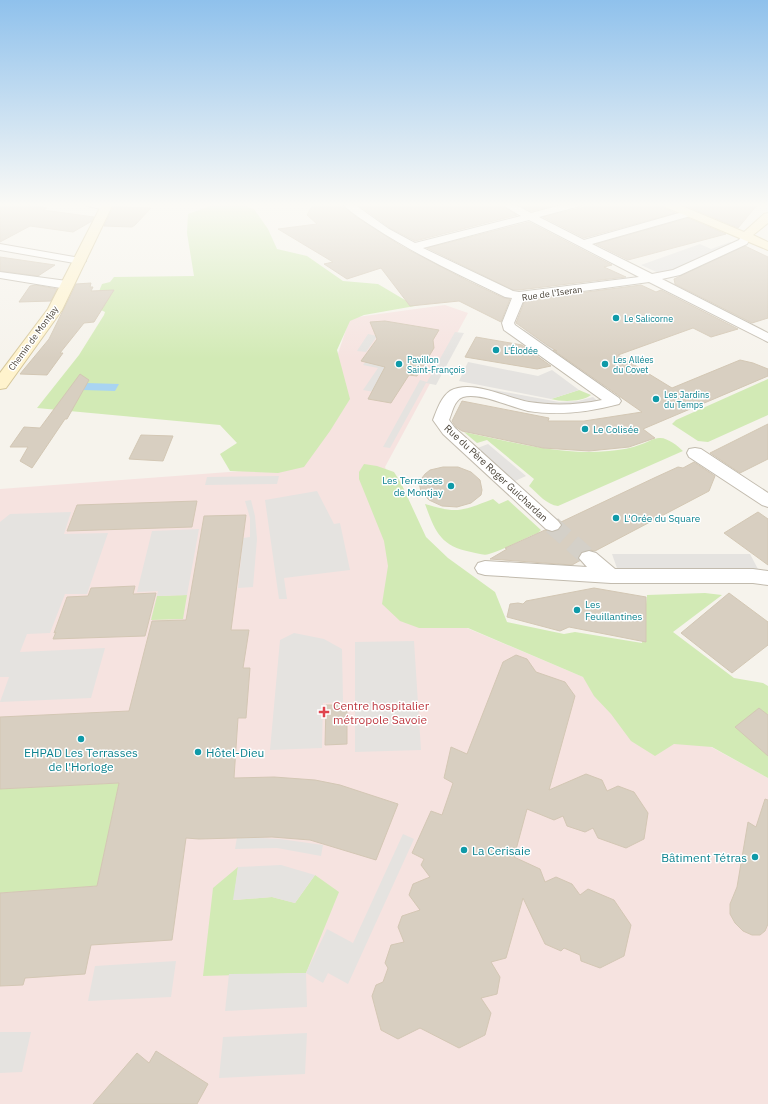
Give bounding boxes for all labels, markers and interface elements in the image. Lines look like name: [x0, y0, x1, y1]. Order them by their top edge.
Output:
street label: Rue de l'Iseran: [521, 283, 583, 303]
street label: Chemin de Montjay: [6, 303, 60, 373]
marker: Le Salicorne: [611, 313, 621, 323]
place label: Le Salicorne: [624, 313, 673, 324]
place label: L'Élodée: [504, 344, 538, 356]
marker: L'Élodée: [491, 345, 501, 355]
place label: Pavillon Saint-François: [407, 354, 465, 375]
place label: Les Allées du Covet: [613, 354, 654, 375]
marker: Pavillon Saint-François: [394, 359, 404, 369]
marker: Les Allées du Covet: [600, 359, 610, 369]
place label: Les Jardins du Temps: [664, 389, 709, 410]
marker: Les Jardins du Temps: [651, 394, 661, 404]
street label: Rue du Père Roger Guichardan: [442, 422, 550, 524]
place label: Le Colisée: [593, 423, 639, 436]
marker: Le Colisée: [580, 424, 590, 434]
place label: Les Terrasses de Montjay: [382, 474, 443, 499]
marker: Les Terrasses de Montjay: [446, 481, 456, 491]
place label: L'Orée du Square: [624, 512, 701, 525]
marker: L'Orée du Square: [611, 513, 621, 523]
place label: Les Feuillantines: [585, 598, 643, 623]
marker: Les Feuillantines: [572, 605, 582, 615]
place label: Centre hospitalier métropole Savoie: [333, 698, 430, 727]
marker: Centre hospitalier métropole Savoie: [318, 706, 330, 718]
marker: EHPAD Les Terrasses de l'Horloge: [76, 734, 86, 744]
place label: EHPAD Les Terrasses de l'Horloge: [24, 745, 138, 774]
place label: Hôtel-Dieu: [206, 745, 264, 760]
marker: Hôtel-Dieu: [193, 747, 203, 757]
place label: La Cerisaie: [472, 843, 531, 858]
marker: La Cerisaie: [459, 845, 469, 855]
place label: Bâtiment Tétras: [661, 850, 747, 865]
marker: Bâtiment Tétras: [750, 852, 760, 862]

